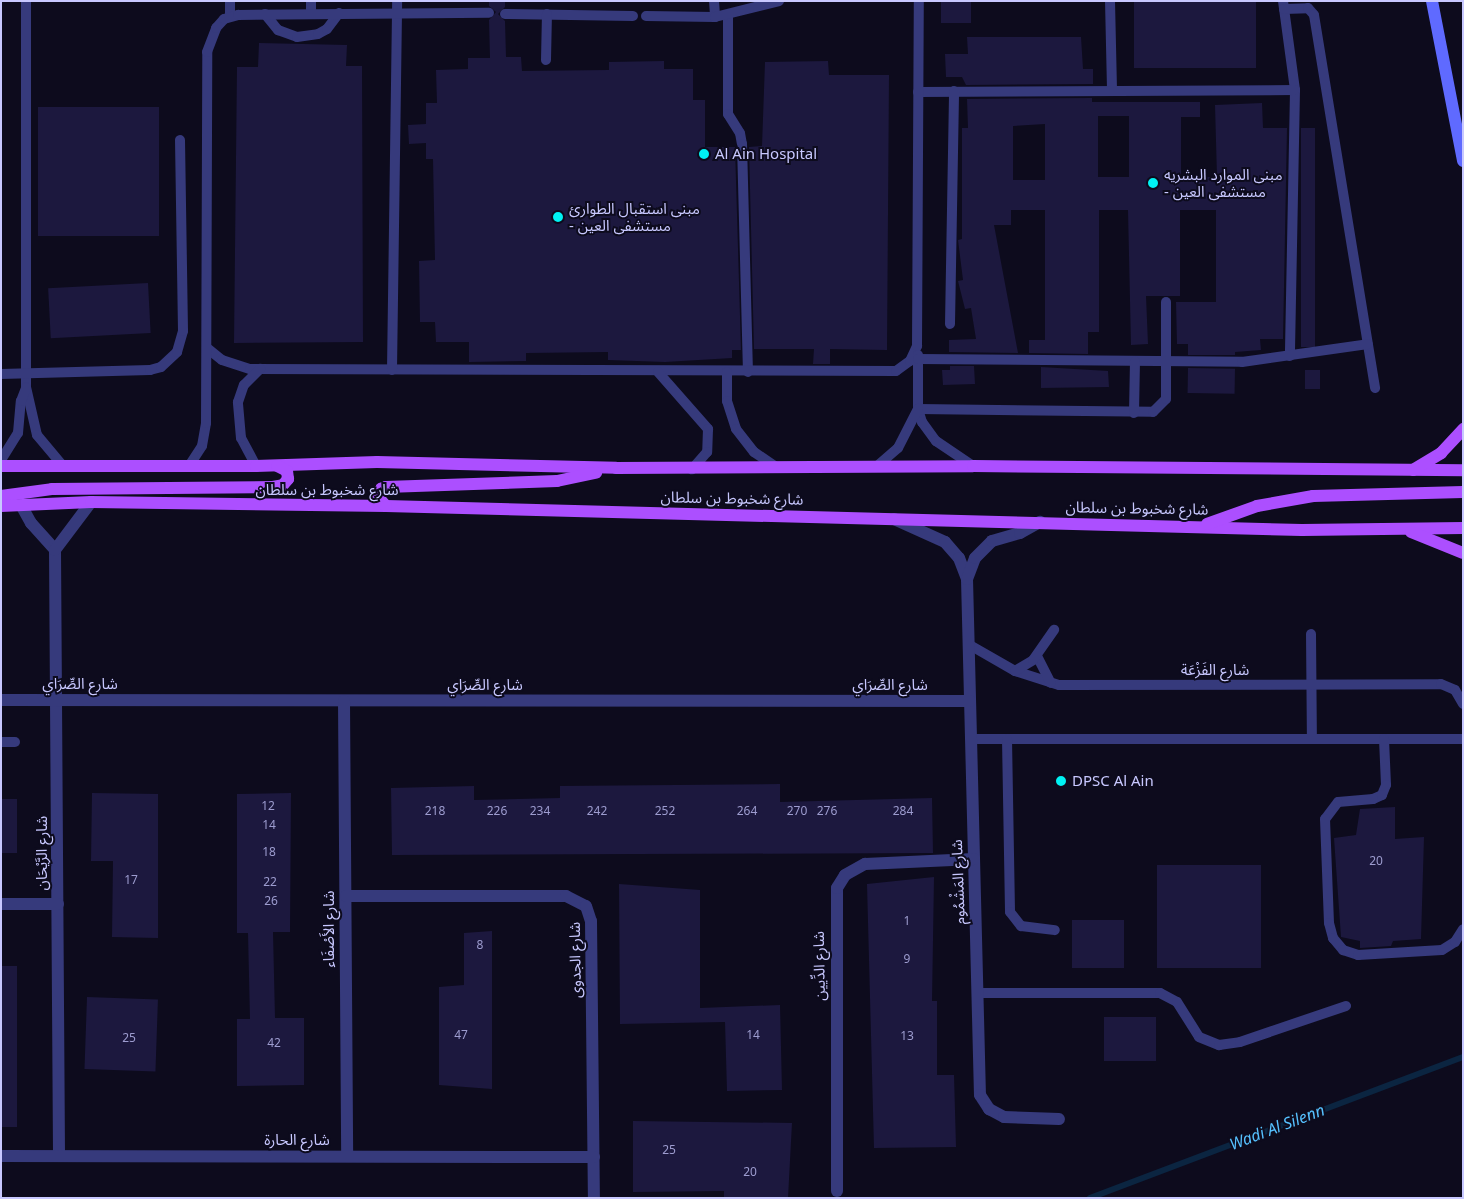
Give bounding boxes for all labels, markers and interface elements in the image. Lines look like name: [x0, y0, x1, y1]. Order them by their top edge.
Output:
place label: Al Ain Hospital: [715, 145, 817, 163]
marker: Al Ain Hospital: [697, 147, 711, 161]
place label: مبنى الموارد البشريه - مستشفى العين: [1164, 165, 1283, 200]
marker: مبنى الموارد البشريه - مستشفى العين: [1146, 176, 1160, 190]
place label: مبنى استقبال الطوارئ - مستشفى العين: [569, 199, 700, 234]
marker: مبنى استقبال الطوارئ - مستشفى العين: [551, 210, 565, 224]
street label: شارع شخبوط بن سلطان: [256, 481, 398, 499]
street label: شارع شخبوط بن سلطان: [660, 488, 804, 508]
street label: شارع شخبوط بن سلطان: [1065, 498, 1209, 518]
street label: شارع الفَزْعَة: [1181, 661, 1249, 679]
street label: شارع الصِّرَاي: [42, 675, 118, 693]
street label: شارع الصِّرَاي: [447, 676, 523, 694]
street label: شارع الصِّرَاي: [852, 676, 928, 694]
place label: DPSC Al Ain: [1072, 772, 1154, 790]
marker: DPSC Al Ain: [1054, 774, 1068, 788]
house number: 12: [261, 799, 275, 813]
house number: 218: [425, 804, 445, 818]
house number: 226: [487, 804, 507, 818]
house number: 234: [530, 804, 550, 818]
house number: 242: [587, 804, 607, 818]
house number: 252: [655, 804, 675, 818]
house number: 264: [737, 804, 757, 818]
house number: 270: [787, 804, 807, 818]
house number: 276: [817, 804, 837, 818]
house number: 284: [893, 804, 913, 818]
street label: شارع الرَّيْحَان: [33, 816, 51, 890]
house number: 14: [262, 818, 276, 832]
street label: شارع المَشْمُوم: [948, 839, 968, 925]
house number: 18: [262, 845, 276, 859]
house number: 20: [1369, 854, 1383, 868]
house number: 17: [124, 873, 138, 887]
house number: 22: [263, 875, 277, 889]
street label: شارع الأَصْفَاء: [320, 891, 338, 967]
house number: 26: [264, 894, 278, 908]
house number: 1: [904, 914, 910, 928]
street label: شارع الجدوى: [565, 922, 585, 998]
street label: شارع الدِّيين: [809, 931, 829, 1001]
house number: 8: [477, 938, 483, 952]
house number: 9: [904, 952, 910, 966]
house number: 47: [454, 1028, 468, 1042]
house number: 14: [746, 1028, 760, 1042]
house number: 13: [900, 1029, 914, 1043]
house number: 25: [122, 1031, 136, 1045]
house number: 42: [267, 1036, 281, 1050]
water label: Wadi Al Silenn: [1227, 1100, 1327, 1154]
street label: شارع الحارة: [264, 1131, 330, 1149]
house number: 25: [662, 1143, 676, 1157]
house number: 20: [743, 1165, 757, 1179]

